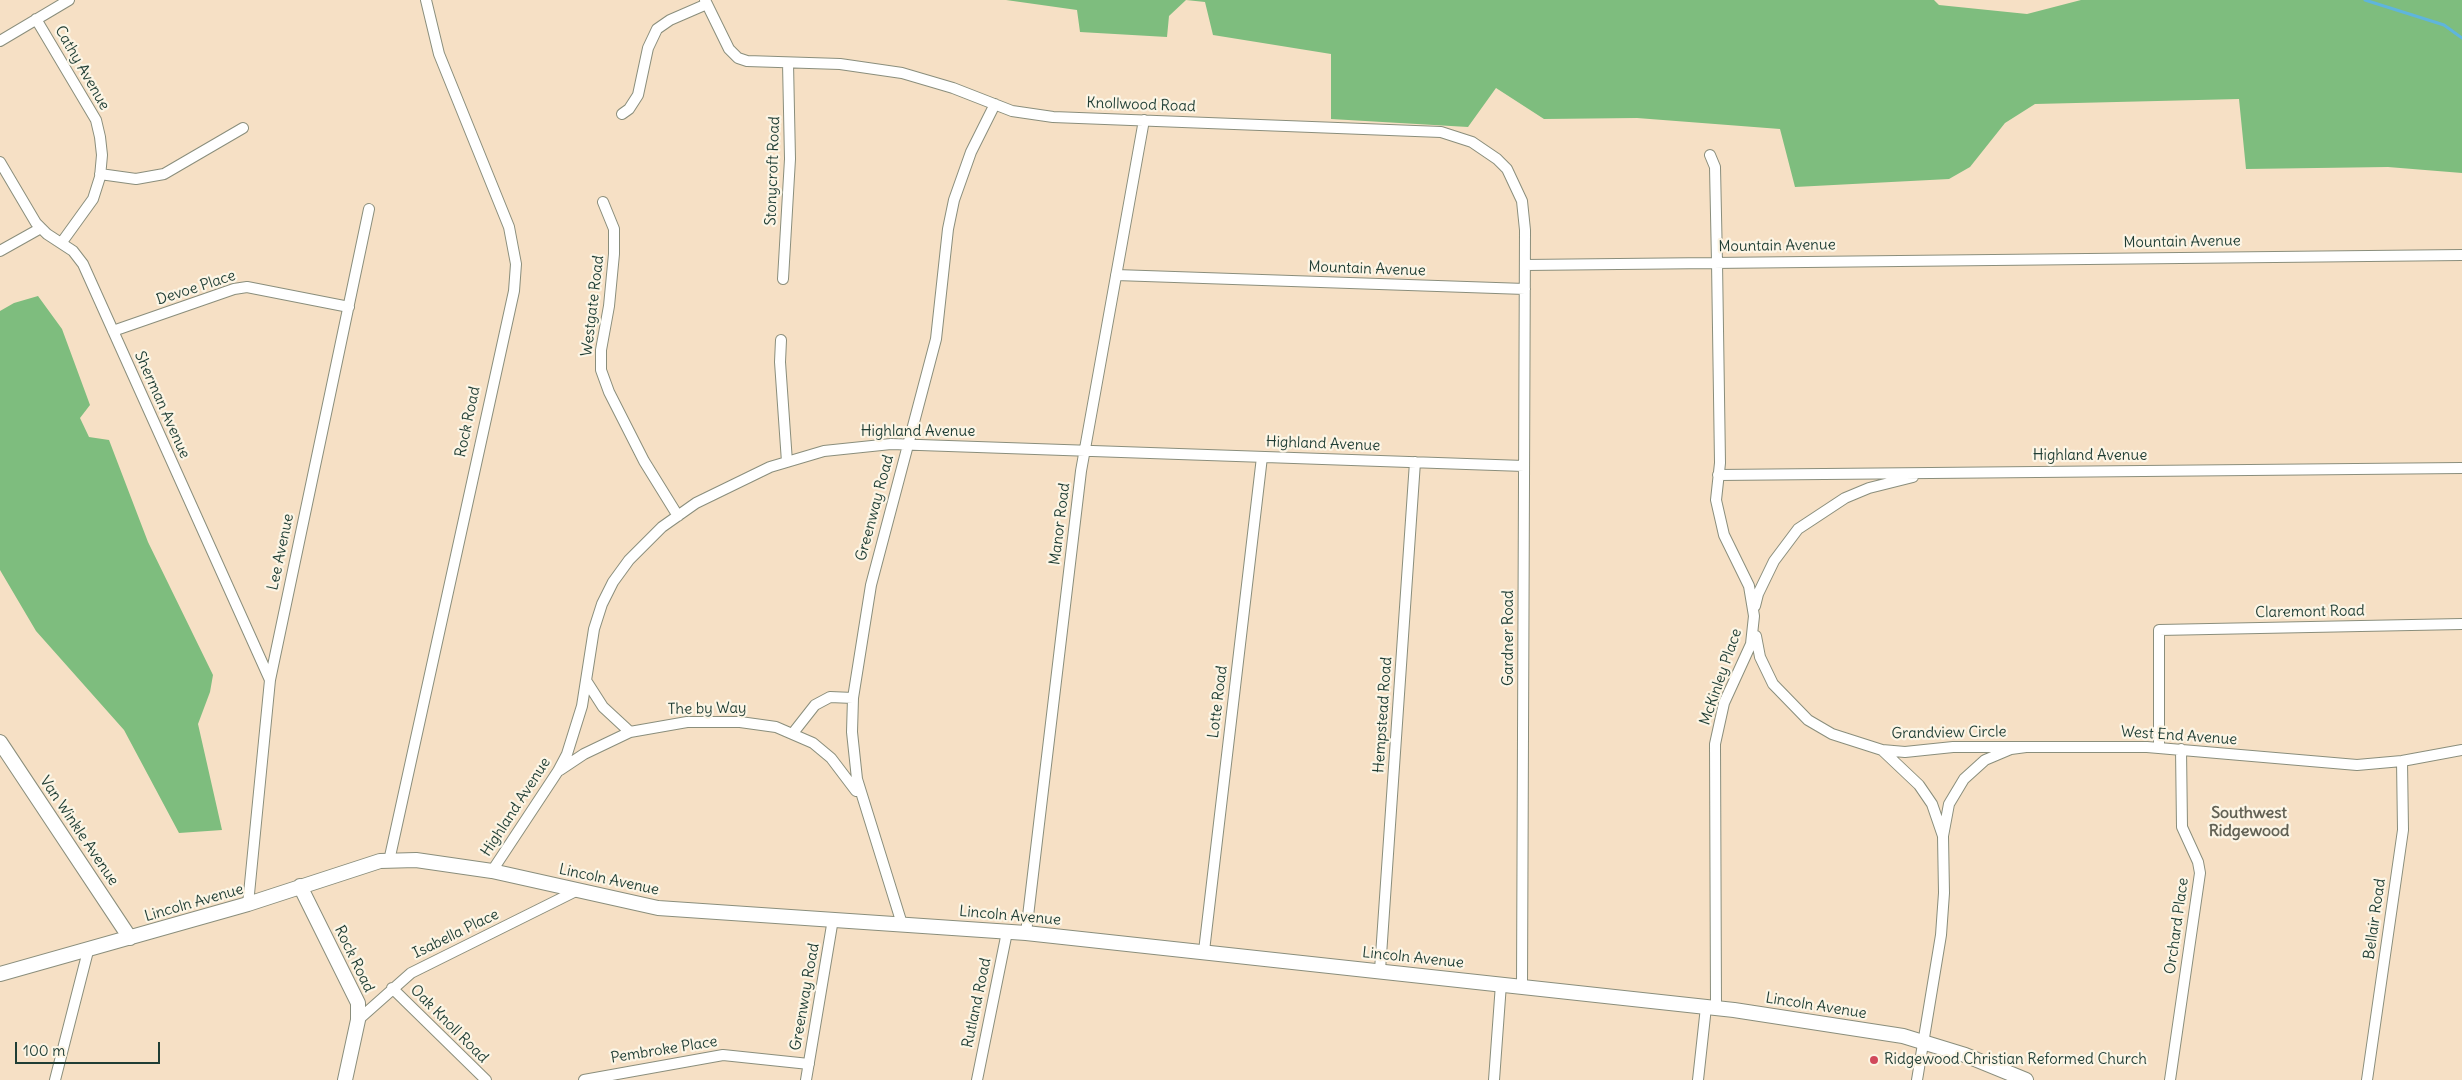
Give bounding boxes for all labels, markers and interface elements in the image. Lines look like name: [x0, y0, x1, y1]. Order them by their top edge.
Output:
street label: Cathy Avenue: [51, 23, 113, 113]
street label: Knollwood Road: [1086, 94, 1196, 116]
street label: Stonycroft Road: [762, 116, 784, 226]
street label: Mountain Avenue: [2123, 232, 2241, 252]
street label: Mountain Avenue: [1718, 236, 1836, 256]
street label: Westgate Road: [578, 254, 608, 358]
street label: Mountain Avenue: [1308, 258, 1426, 280]
street label: Devoe Place: [154, 267, 238, 309]
street label: Sherman Avenue: [130, 349, 194, 461]
street label: Rock Road: [452, 385, 484, 459]
street label: Highland Avenue: [861, 423, 975, 441]
street label: Highland Avenue: [1266, 433, 1380, 455]
street label: Highland Avenue: [2033, 447, 2147, 465]
street label: Greenway Road: [852, 453, 898, 563]
street label: Manor Road: [1046, 482, 1074, 566]
street label: Lee Avenue: [264, 512, 298, 592]
street label: Gardner Road: [1500, 590, 1518, 686]
street label: Claremont Road: [2255, 602, 2365, 622]
street label: McKinley Place: [1696, 626, 1746, 728]
street label: Hempstead Road: [1370, 656, 1396, 774]
street label: Lotte Road: [1205, 665, 1231, 739]
street label: The by Way: [668, 699, 746, 719]
street label: Grandview Circle: [1891, 723, 2007, 743]
street label: West End Avenue: [2120, 723, 2238, 749]
street label: Highland Avenue: [477, 754, 555, 860]
street label: Van Winkle Avenue: [36, 773, 122, 889]
district label: Southwest Ridgewood: [2209, 803, 2289, 841]
street label: Lincoln Avenue: [557, 861, 661, 899]
street label: Orchard Place: [2161, 877, 2193, 975]
street label: Bellair Road: [2360, 877, 2390, 961]
street label: Lincoln Avenue: [142, 880, 246, 926]
street label: Lincoln Avenue: [958, 903, 1062, 929]
street label: Isabella Place: [410, 905, 502, 963]
street label: Rock Road: [330, 923, 378, 995]
street label: Greenway Road: [787, 942, 823, 1052]
street label: Lincoln Avenue: [1361, 944, 1465, 972]
street label: Rutland Road: [959, 956, 995, 1050]
street label: Oak Knoll Road: [406, 981, 492, 1067]
street label: Lincoln Avenue: [1764, 989, 1868, 1023]
scale bar: [18, 1032, 162, 1064]
street label: Pembroke Place: [609, 1033, 719, 1067]
text: 100 m: [23, 1041, 65, 1060]
place label: Ridgewood Christian Reformed Church: [1884, 1051, 2147, 1069]
marker: Ridgewood Christian Reformed Church: [1868, 1054, 1880, 1066]

